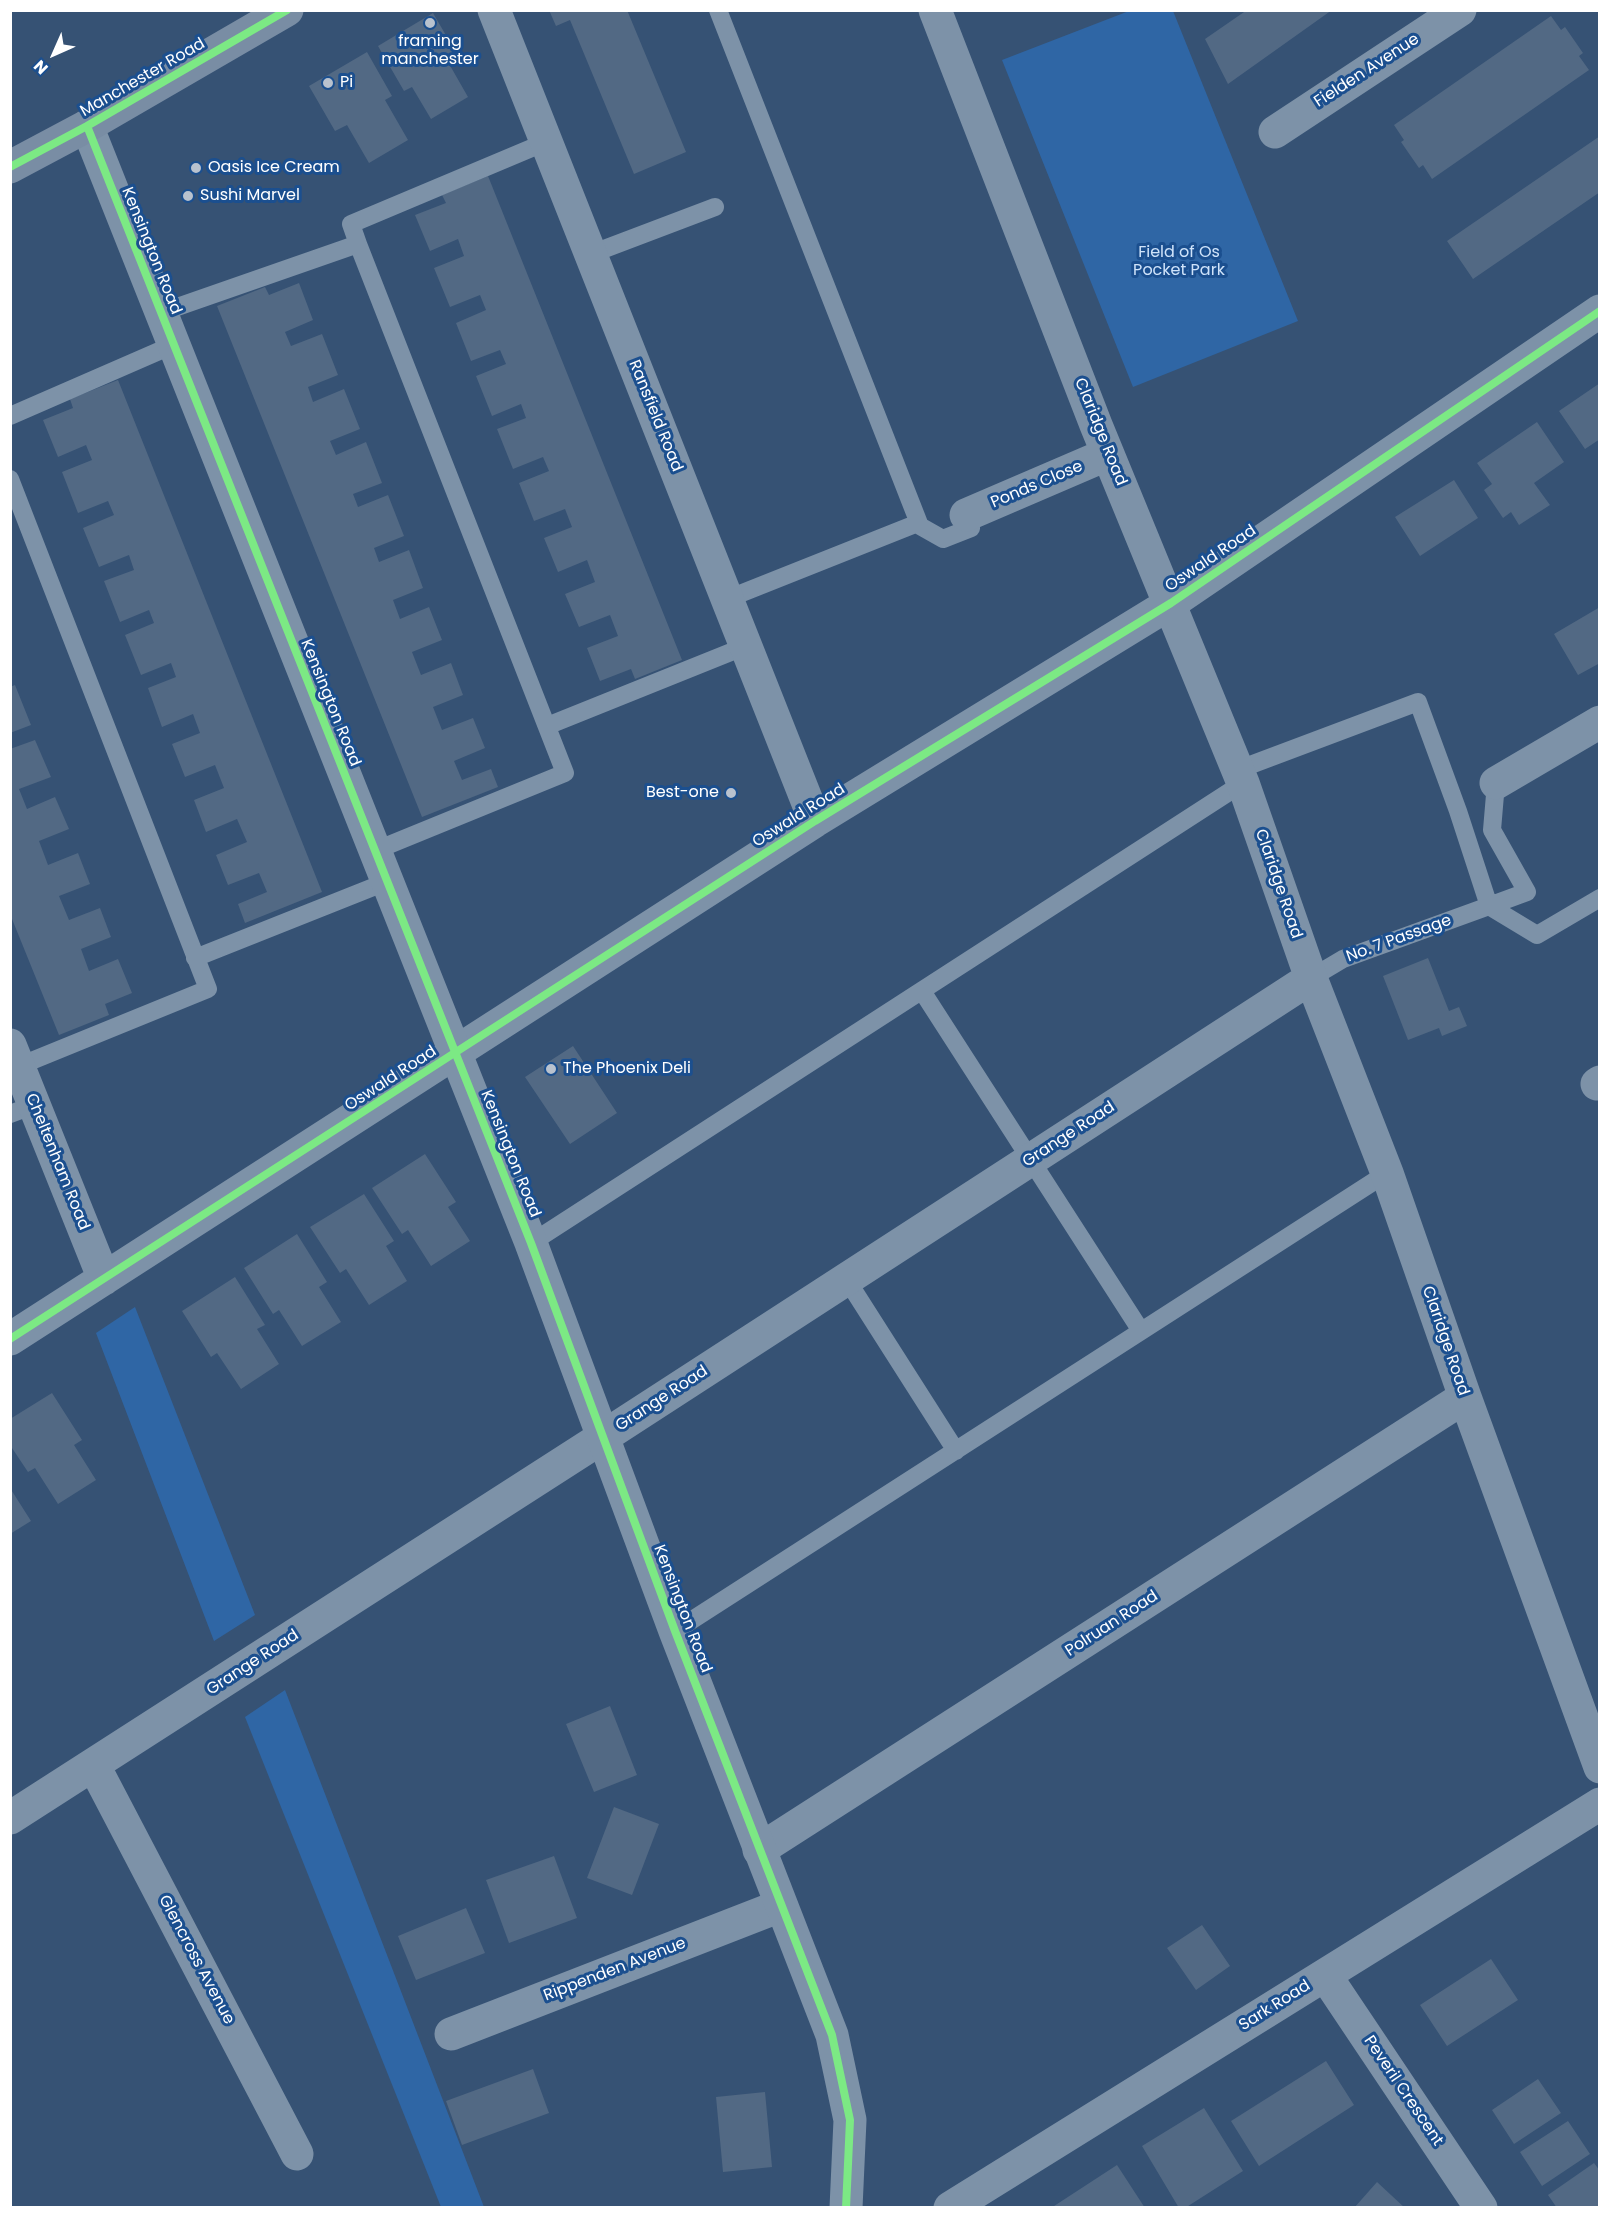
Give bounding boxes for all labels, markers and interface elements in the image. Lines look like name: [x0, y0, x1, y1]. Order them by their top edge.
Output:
marker: framing manchester: [423, 16, 437, 30]
north arrow: [24, 24, 84, 84]
street label: Fielden Avenue: [1311, 30, 1423, 112]
place label: framing manchester: [381, 32, 479, 70]
street label: Manchester Road: [77, 35, 209, 121]
text: N: [29, 55, 53, 79]
place label: Pi: [340, 73, 353, 93]
marker: Pi: [321, 76, 335, 90]
place label: Oasis Ice Cream: [208, 158, 340, 178]
marker: Oasis Ice Cream: [189, 161, 203, 175]
street label: Kensington Road: [117, 185, 185, 317]
place label: Sushi Marvel: [200, 186, 300, 206]
marker: Sushi Marvel: [181, 189, 195, 203]
park label: Field of Os Pocket Park: [1133, 243, 1225, 281]
street label: Ransfield Road: [624, 357, 686, 475]
street label: Claridge Road: [1070, 375, 1130, 489]
street label: Ponds Close: [988, 457, 1086, 513]
street label: Oswald Road: [1162, 522, 1260, 596]
street label: Kensington Road: [296, 637, 364, 769]
street label: Oswald Road: [749, 780, 849, 852]
place label: Best-one: [646, 783, 719, 803]
marker: Best-one: [724, 786, 738, 800]
street label: Claridge Road: [1250, 827, 1306, 941]
street label: No. 7 Passage: [1344, 911, 1454, 967]
street label: Oswald Road: [342, 1042, 440, 1116]
place label: The Phoenix Deli: [563, 1059, 691, 1079]
marker: The Phoenix Deli: [544, 1062, 558, 1076]
street label: Kensington Road: [476, 1088, 544, 1220]
street label: Cheltenham Road: [21, 1091, 93, 1233]
street label: Grange Road: [1019, 1098, 1119, 1172]
street label: Claridge Road: [1417, 1284, 1473, 1398]
street label: Grange Road: [612, 1362, 712, 1436]
street label: Kensington Road: [649, 1542, 715, 1676]
street label: Polruan Road: [1062, 1587, 1162, 1661]
street label: Grange Road: [203, 1626, 303, 1700]
street label: Glencross Avenue: [154, 1892, 238, 2028]
street label: Rippenden Avenue: [541, 1934, 689, 2006]
street label: Sark Road: [1236, 1977, 1314, 2035]
street label: Peveril Crescent: [1359, 2032, 1447, 2150]

